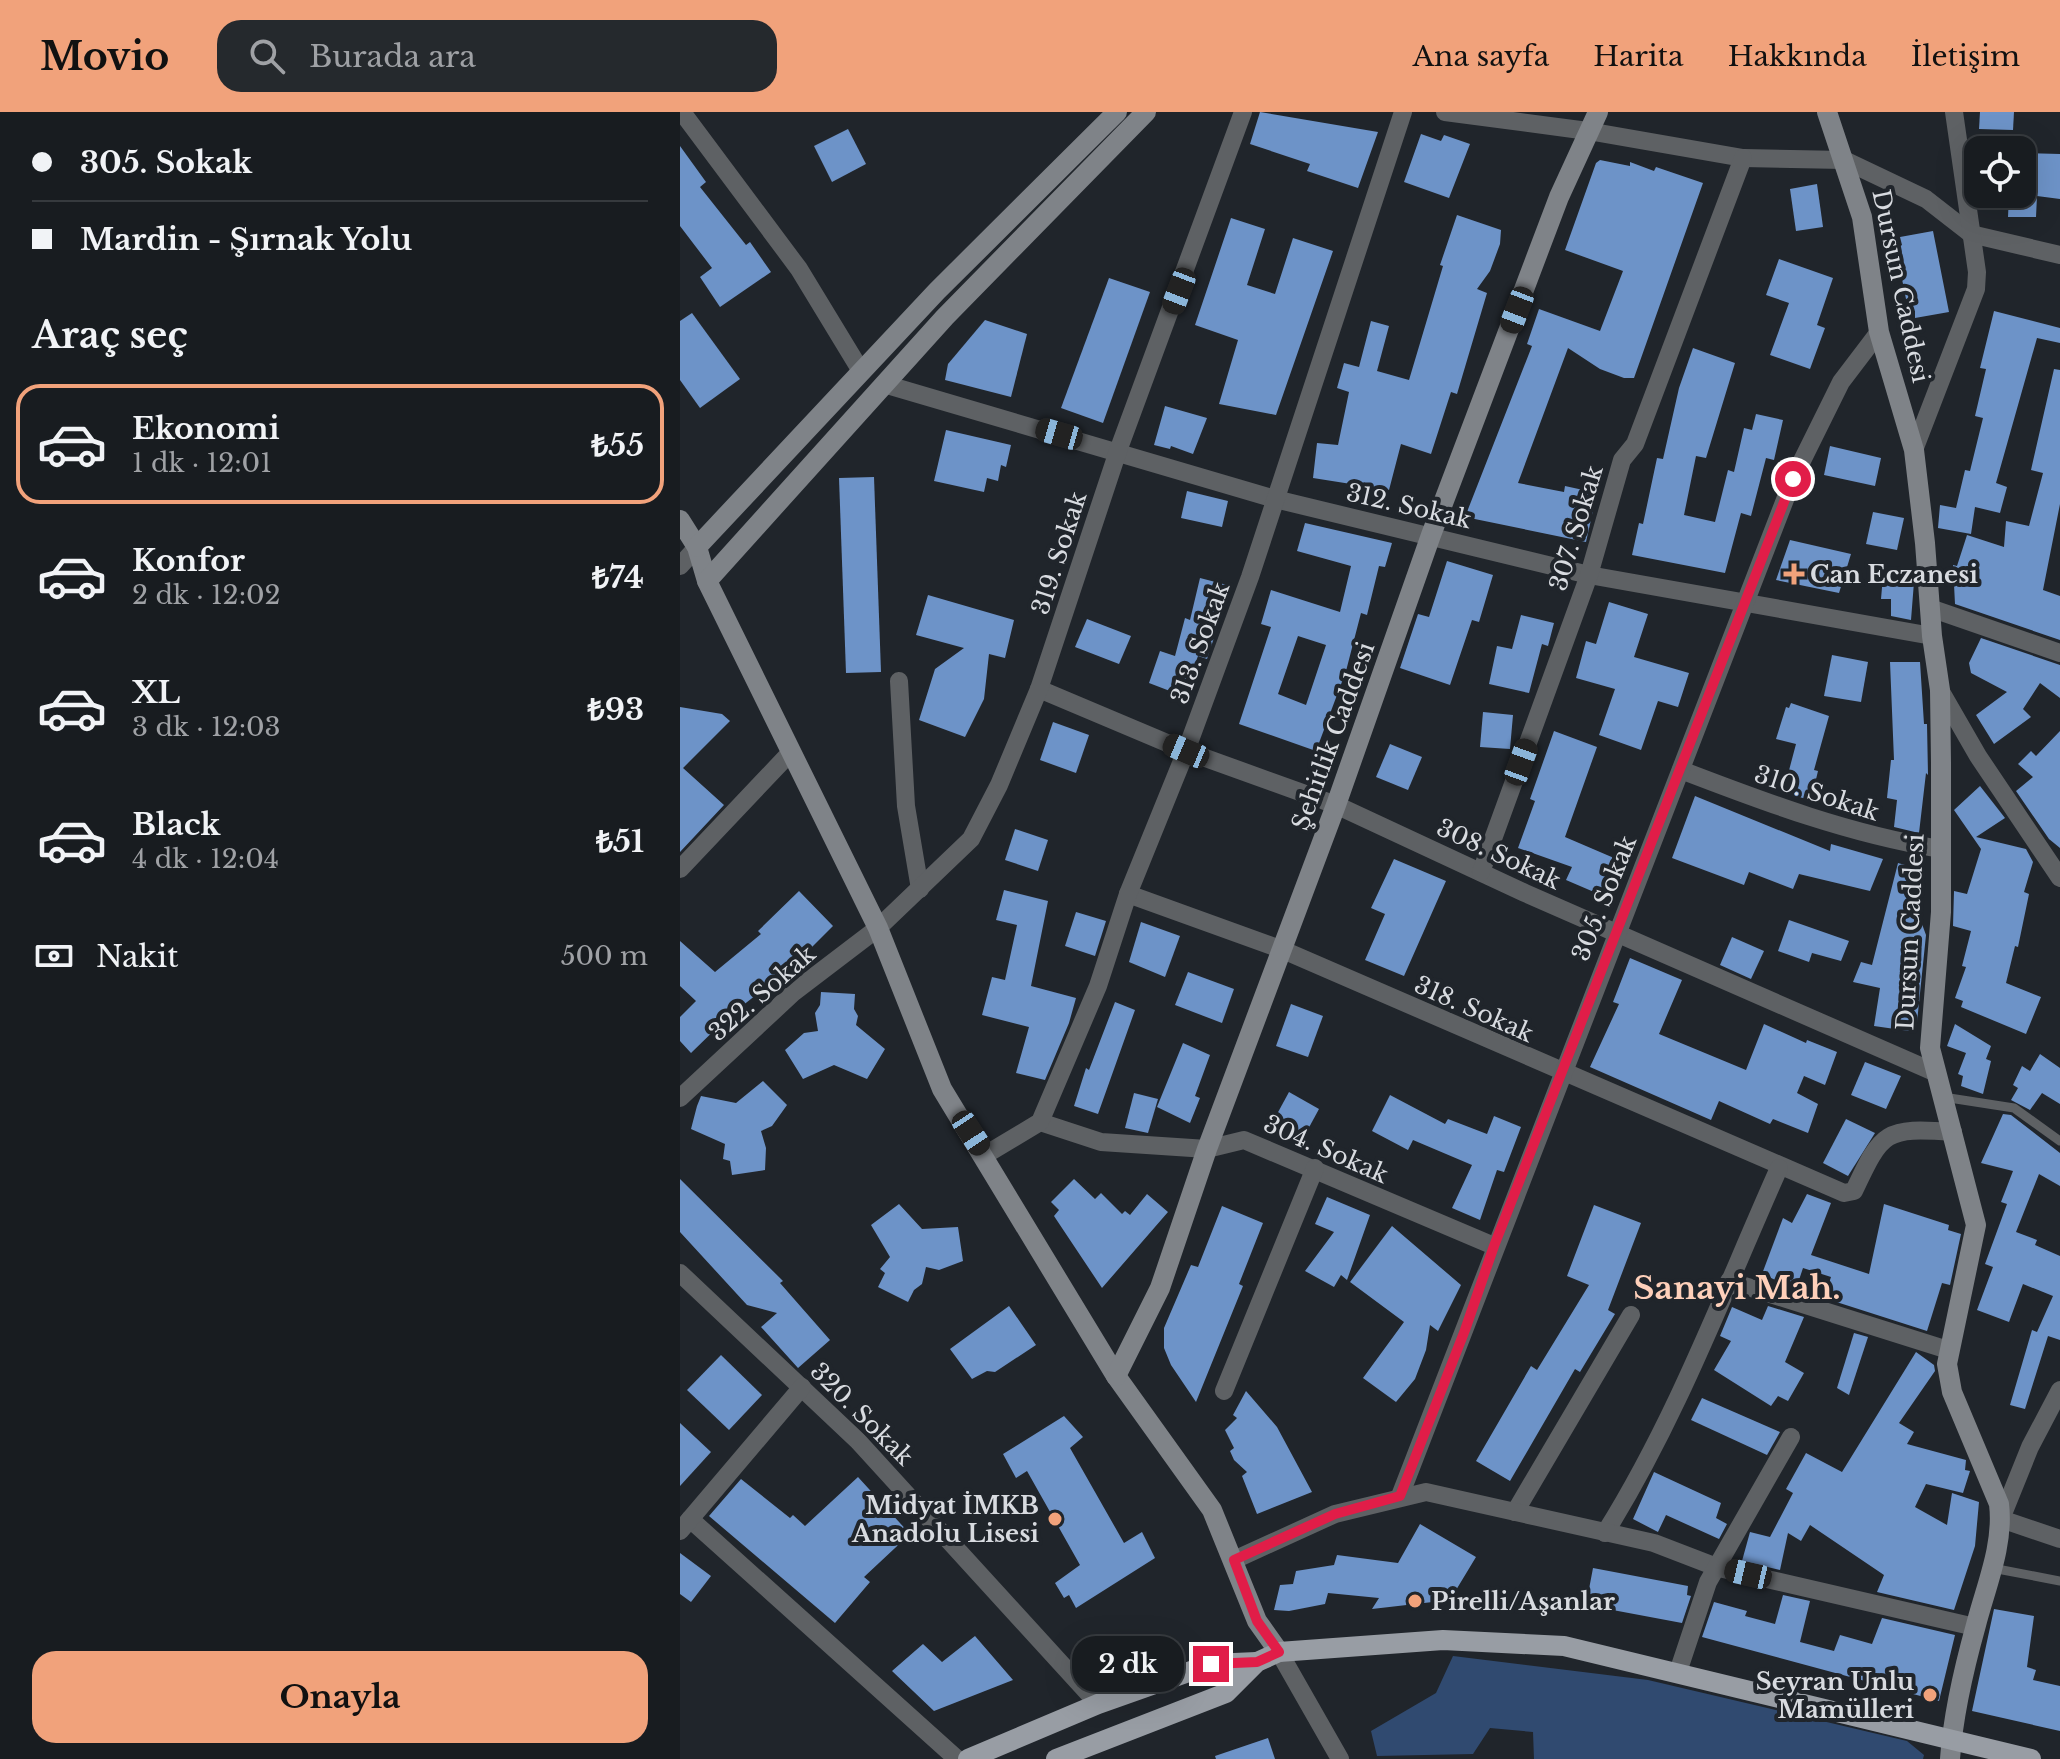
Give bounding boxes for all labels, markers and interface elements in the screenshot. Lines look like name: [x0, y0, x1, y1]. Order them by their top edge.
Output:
search box: [217, 20, 777, 92]
text: Movio: [40, 33, 169, 80]
icon: search: [245, 34, 289, 78]
text: Burada ara: [309, 38, 476, 75]
text: Ana sayfa: [1412, 39, 1549, 74]
text: Harita: [1593, 39, 1684, 74]
text: Hakkında: [1728, 39, 1867, 74]
text: İletişim: [1911, 39, 2020, 74]
map controls: [1964, 136, 2036, 208]
button: locate: [1964, 136, 2036, 208]
text: 305. Sokak: [80, 144, 252, 181]
street label: Dursun Caddesi: [1866, 187, 1936, 385]
text: Mardin - Şırnak Yolu: [80, 221, 412, 258]
car: [1159, 264, 1199, 318]
car: [1497, 283, 1537, 337]
text: Araç seç: [32, 313, 188, 358]
icon: car: [36, 408, 108, 480]
text: Ekonomi: [132, 410, 279, 447]
car: [1033, 416, 1085, 452]
text: ₺55: [591, 427, 644, 464]
text: 1 dk · 12:01: [132, 447, 272, 479]
street label: 307. Sokak: [1543, 461, 1609, 594]
route start: [1775, 461, 1811, 497]
street label: 312. Sokak: [1344, 478, 1475, 535]
street label: 319. Sokak: [1025, 488, 1093, 618]
icon: car: [36, 540, 108, 612]
text: Konfor: [132, 542, 245, 579]
text: ₺74: [592, 559, 644, 596]
place label: Can Eczanesi: [1810, 560, 1978, 589]
marker: Can Eczanesi: [1785, 565, 1803, 583]
street label: 313. Sokak: [1165, 578, 1236, 708]
text: 2 dk · 12:02: [132, 579, 281, 611]
street label: Şehitlik Caddesi: [1285, 638, 1381, 834]
icon: car: [36, 672, 108, 744]
text: XL: [132, 674, 180, 711]
text: ₺93: [588, 691, 644, 728]
text: 3 dk · 12:03: [132, 711, 281, 743]
car: [1159, 731, 1213, 771]
car: [1502, 735, 1540, 789]
street label: 310. Sokak: [1751, 759, 1883, 827]
icon: car: [36, 804, 108, 876]
text: Black: [132, 806, 220, 843]
street label: 308. Sokak: [1432, 813, 1566, 895]
text: ₺51: [596, 823, 644, 860]
street label: 305. Sokak: [1566, 831, 1642, 965]
street label: Dursun Caddesi: [1890, 833, 1930, 1031]
text: 4 dk · 12:04: [132, 843, 279, 875]
icon: cash: [32, 934, 76, 978]
text: Nakit: [96, 938, 179, 975]
street label: 322. Sokak: [703, 939, 821, 1047]
text: 500 m: [561, 940, 648, 972]
street label: 318. Sokak: [1410, 970, 1538, 1048]
car: [948, 1106, 994, 1160]
street label: 304. Sokak: [1259, 1109, 1393, 1189]
district label: Sanayi Mah.: [1633, 1268, 1841, 1308]
street label: 320. Sokak: [805, 1357, 920, 1472]
place label: Midyat İMKB Anadolu Lisesi: [851, 1490, 1039, 1548]
marker: Midyat İMKB Anadolu Lisesi: [1046, 1510, 1064, 1528]
car: [1722, 1557, 1774, 1591]
place label: Pirelli/Aşanlar: [1431, 1587, 1615, 1616]
marker: Pirelli/Aşanlar: [1406, 1592, 1424, 1610]
callout: 2 dk: [1071, 1636, 1183, 1692]
route end: [1193, 1646, 1229, 1682]
text: 2 dk: [1098, 1648, 1158, 1680]
button: Onayla: [32, 1651, 648, 1743]
place label: Seyran Unlu Mamülleri: [1756, 1667, 1914, 1724]
marker: Seyran Unlu Mamülleri: [1921, 1686, 1939, 1704]

